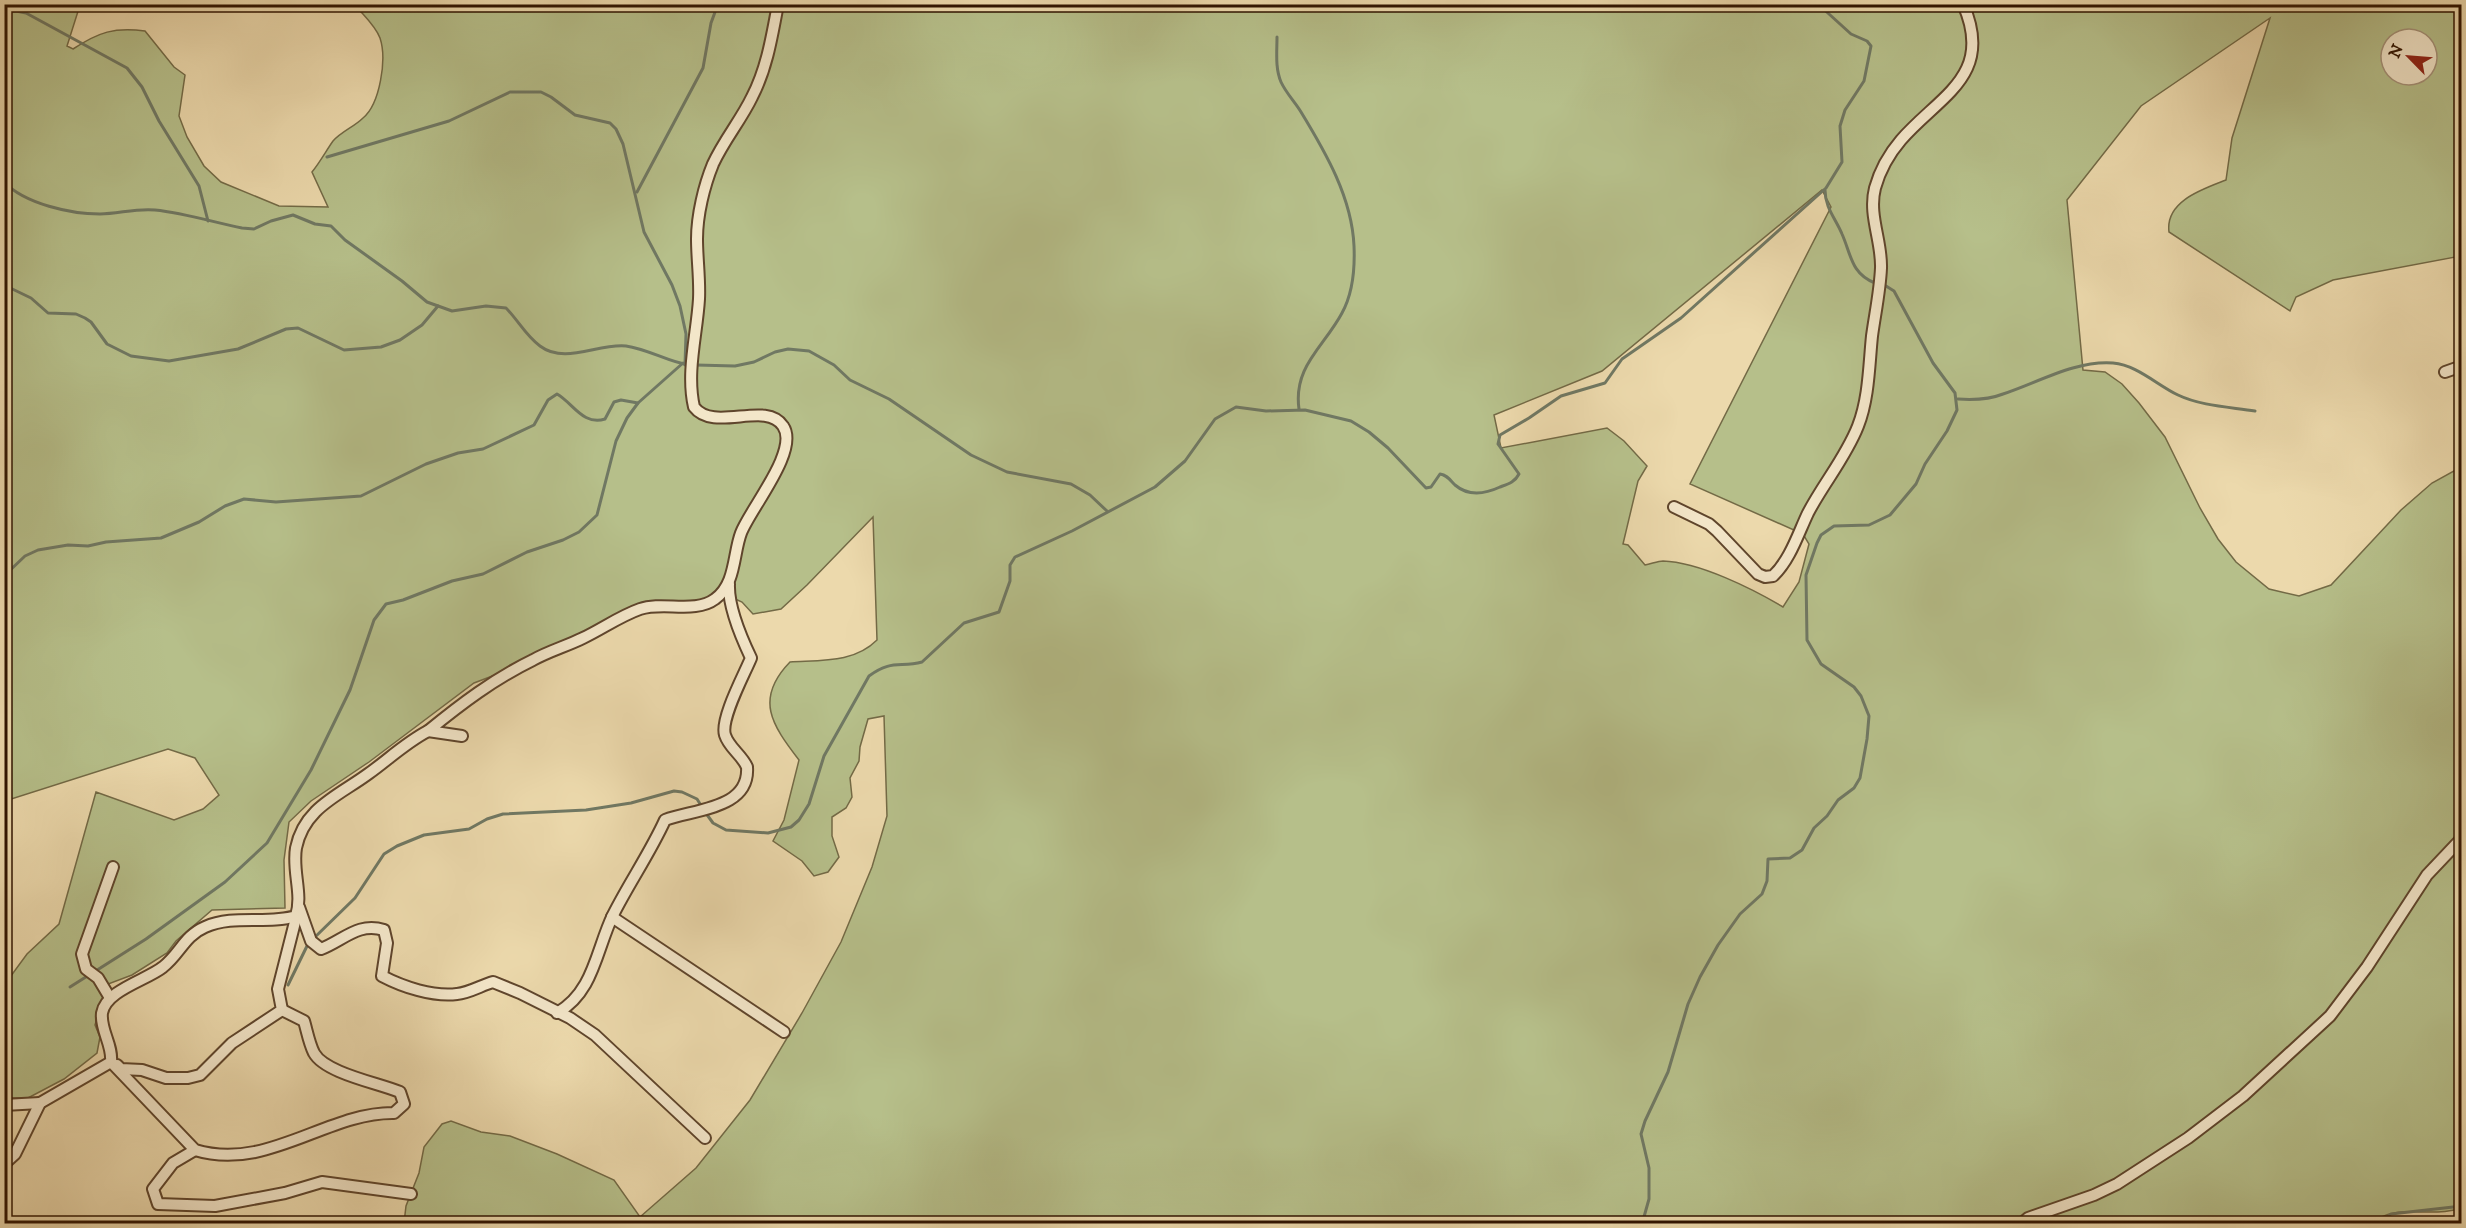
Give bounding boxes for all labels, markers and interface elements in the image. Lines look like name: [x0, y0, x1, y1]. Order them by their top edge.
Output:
north arrow: [2379, 27, 2439, 87]
text: N: [2384, 41, 2408, 61]

